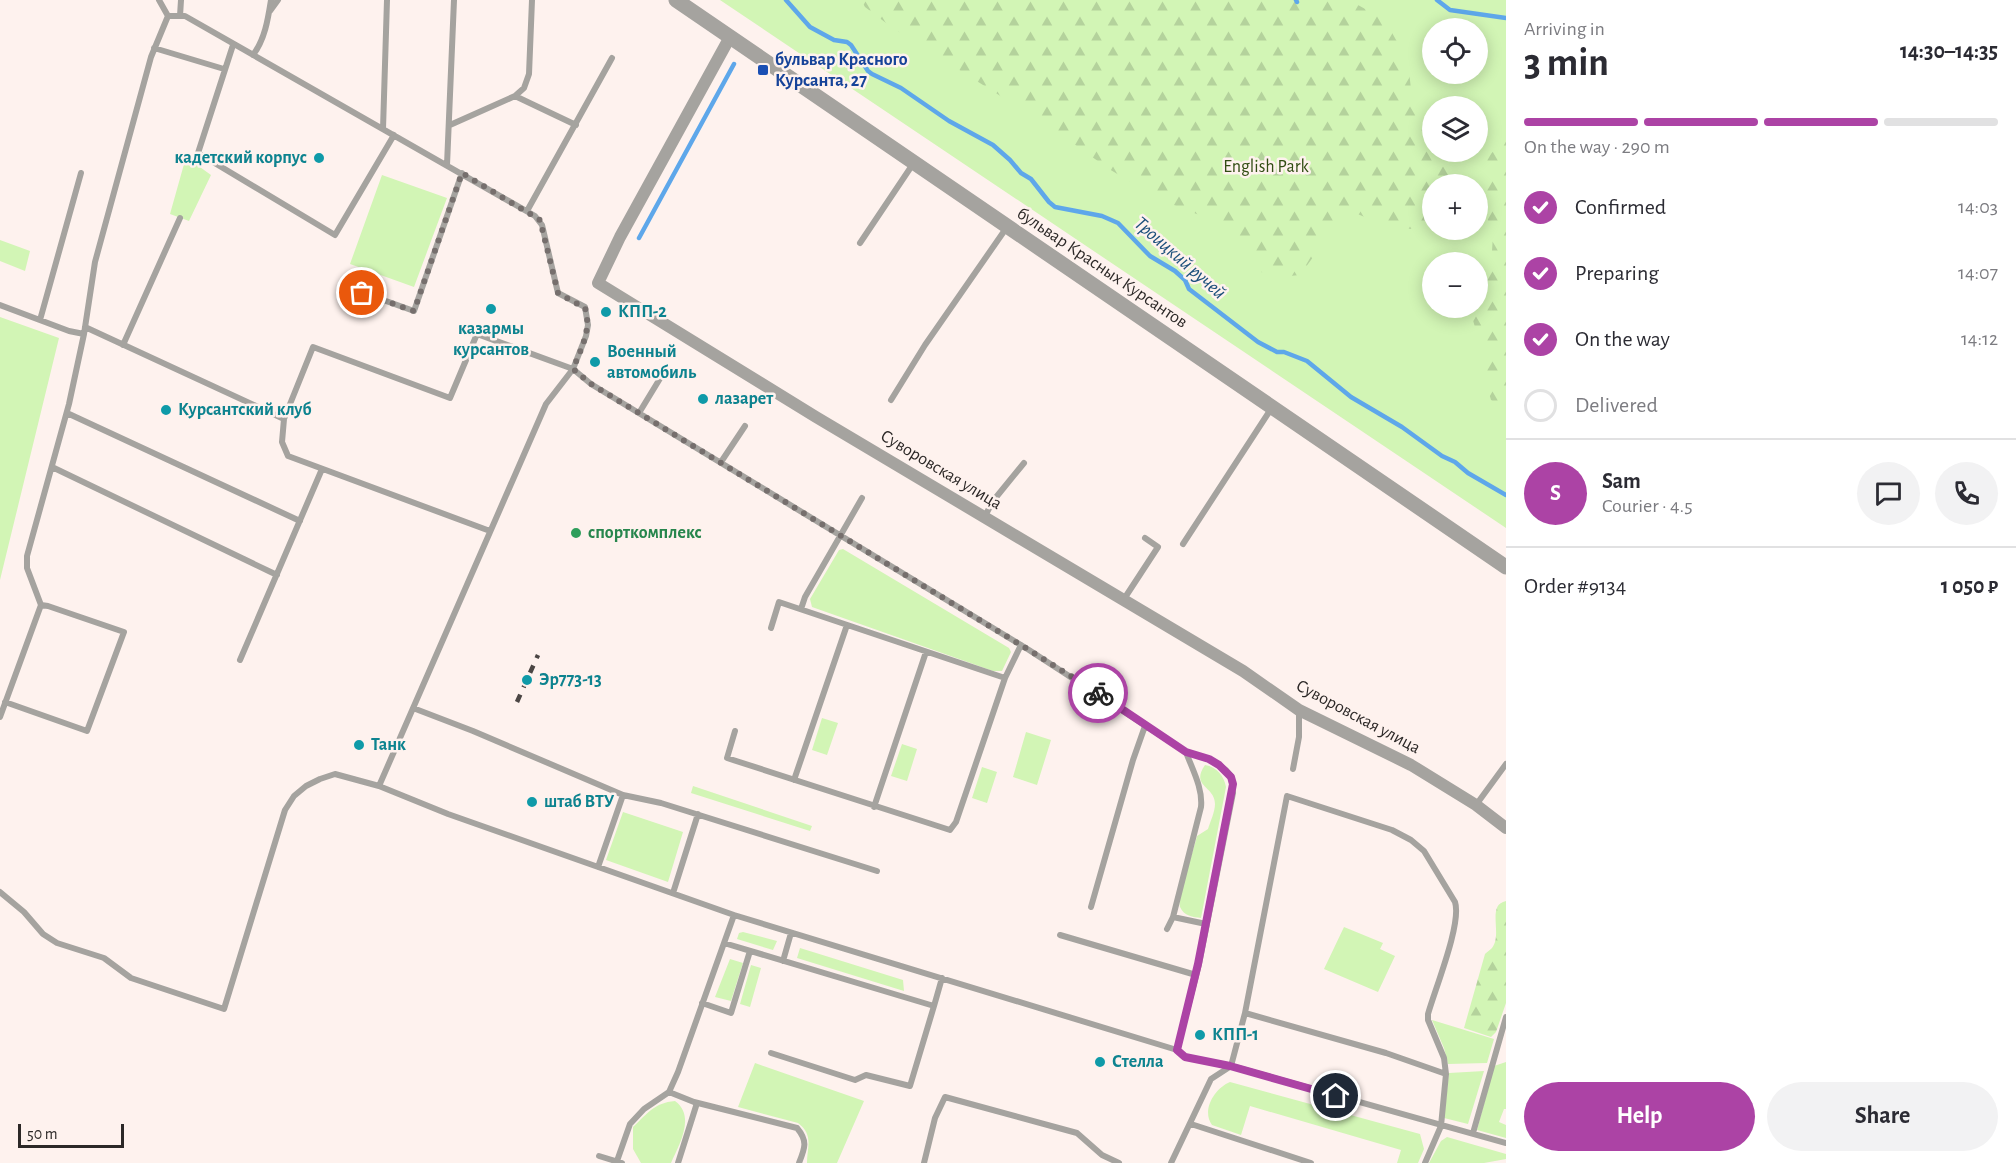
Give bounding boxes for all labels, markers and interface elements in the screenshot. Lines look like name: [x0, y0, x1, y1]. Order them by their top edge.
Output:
map controls: [1422, 18, 1488, 318]
button: locate: [1422, 18, 1488, 84]
text: Arriving in: [1524, 19, 1605, 39]
text: 14:30–14:35: [1900, 40, 1998, 62]
text: 3 min: [1524, 44, 1609, 83]
place label: бульвар Красного Курсанта, 27: [775, 51, 908, 90]
marker: бульвар Красного Курсанта, 27: [756, 63, 770, 77]
button: layers: [1422, 96, 1488, 162]
text: On the way · 290 m: [1524, 137, 1670, 157]
place label: кадетский корпус: [175, 149, 307, 167]
marker: кадетский корпус: [312, 151, 326, 165]
park label: English Park: [1223, 158, 1309, 176]
button: +: [1422, 174, 1488, 240]
icon: check: [1524, 191, 1557, 224]
text: Confirmed: [1575, 196, 1666, 218]
text: 14:03: [1958, 197, 1998, 217]
street label: бульвар Красных Курсантов: [1014, 203, 1191, 332]
water label: Троицкий ручей: [1130, 213, 1230, 303]
button: −: [1422, 252, 1488, 318]
icon: check: [1524, 257, 1557, 290]
text: Preparing: [1575, 262, 1659, 284]
text: 14:07: [1958, 263, 1998, 283]
pin: [336, 267, 387, 318]
icon: bag: [345, 276, 378, 309]
marker: казармы курсантов: [484, 302, 498, 316]
place label: КПП-2: [618, 303, 667, 321]
marker: КПП-2: [599, 305, 613, 319]
place label: казармы курсантов: [453, 320, 529, 359]
icon: check: [1524, 323, 1557, 356]
text: On the way: [1575, 328, 1670, 350]
text: 14:12: [1961, 329, 1998, 349]
place label: Военный автомобиль: [607, 343, 697, 382]
marker: Военный автомобиль: [588, 355, 602, 369]
place label: лазарет: [715, 390, 774, 408]
marker: лазарет: [696, 392, 710, 406]
text: Delivered: [1575, 394, 1658, 416]
place label: Курсантский клуб: [178, 401, 312, 419]
marker: Курсантский клуб: [159, 403, 173, 417]
street label: Суворовская улица: [877, 427, 1005, 513]
button: chat: [1857, 462, 1920, 525]
button: phone: [1935, 462, 1998, 525]
text: Sam: [1602, 470, 1641, 492]
text: S: [1550, 482, 1561, 504]
text: Courier · 4.5: [1602, 496, 1693, 516]
place label: спорткомплекс: [588, 524, 702, 542]
marker: спорткомплекс: [569, 526, 583, 540]
text: Order #9134: [1524, 575, 1626, 597]
text: 1 050 ₽: [1941, 575, 1998, 597]
courier: [1068, 663, 1128, 723]
place label: Эр773-13: [539, 671, 602, 689]
marker: Эр773-13: [520, 673, 534, 687]
icon: bike: [1082, 677, 1115, 710]
street label: Суворовская улица: [1293, 677, 1423, 757]
place label: Танк: [371, 736, 406, 754]
marker: Танк: [352, 738, 366, 752]
place label: штаб ВТУ: [544, 793, 615, 811]
marker: штаб ВТУ: [525, 795, 539, 809]
place label: КПП-1: [1212, 1026, 1259, 1044]
marker: КПП-1: [1193, 1028, 1207, 1042]
place label: Стелла: [1112, 1053, 1164, 1071]
marker: Стелла: [1093, 1055, 1107, 1069]
pin: [1310, 1070, 1361, 1121]
icon: home: [1319, 1079, 1352, 1112]
button: Help: [1524, 1082, 1755, 1151]
button: Share: [1767, 1082, 1998, 1151]
scale bar: [18, 1121, 124, 1148]
text: 50 m: [27, 1126, 58, 1142]

